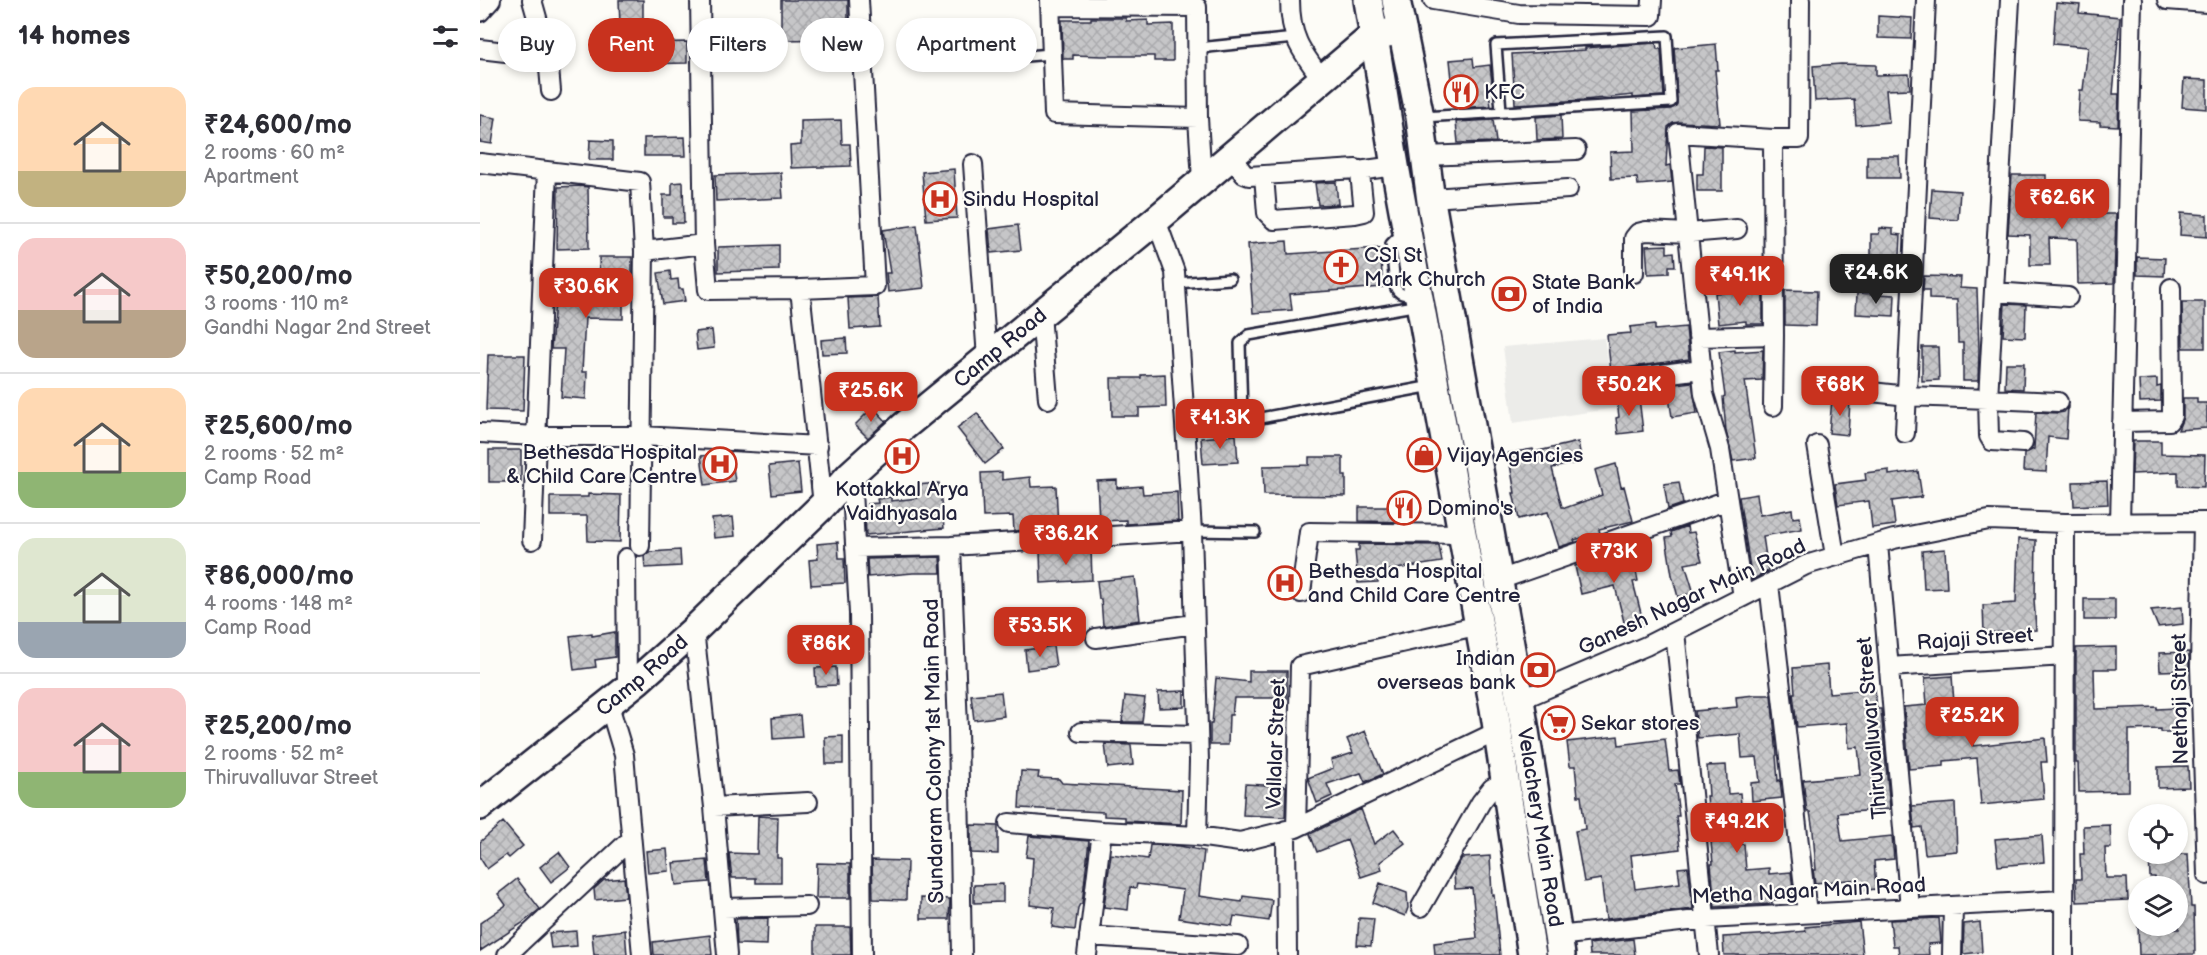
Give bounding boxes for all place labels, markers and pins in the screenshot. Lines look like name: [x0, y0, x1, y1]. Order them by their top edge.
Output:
restaurant icon: KFC: [1443, 74, 1479, 110]
place label: KFC: [1484, 80, 1525, 105]
pin: ₹62.6K: [2013, 179, 2111, 230]
hospital icon: Sindu Hospital: [922, 181, 958, 217]
place label: Sindu Hospital: [963, 187, 1099, 212]
place label: CSI St Mark Church: [1364, 243, 1486, 292]
church icon: CSI St Mark Church: [1323, 249, 1359, 285]
pin: ₹24.6K: [1827, 254, 1925, 305]
pin: ₹49.1K: [1691, 256, 1789, 307]
pin: ₹30.6K: [537, 268, 635, 319]
place label: State Bank of India: [1532, 270, 1635, 319]
bank icon: State Bank of India: [1491, 276, 1527, 312]
pin: ₹50.2K: [1580, 366, 1678, 417]
pin: ₹68K: [1804, 366, 1876, 417]
pin: ₹25.6K: [822, 372, 920, 423]
pin: ₹41.3K: [1171, 399, 1269, 450]
shop icon: Vijay Agencies: [1406, 437, 1442, 473]
hospital icon: Kottakkal Arya Vaidhyasala: [884, 438, 920, 474]
place label: Bethesda Hospital & Child Care Centre: [506, 440, 697, 489]
place label: Vijay Agencies: [1447, 443, 1583, 468]
hospital icon: Bethesda Hospital & Child Care Centre: [702, 446, 738, 482]
place label: Kottakkal Arya Vaidhyasala: [835, 477, 969, 526]
restaurant icon: Domino's: [1386, 490, 1422, 526]
place label: Domino's: [1427, 496, 1513, 521]
pin: ₹36.2K: [1017, 515, 1115, 566]
pin: ₹73K: [1578, 533, 1650, 584]
place label: Bethesda Hospital and Child Care Centre: [1308, 559, 1521, 608]
hospital icon: Bethesda Hospital and Child Care Centre: [1267, 565, 1303, 601]
pin: ₹53.5K: [991, 607, 1089, 658]
pin: ₹86K: [790, 625, 862, 676]
place label: Indian overseas bank: [1377, 646, 1516, 695]
bank icon: Indian overseas bank: [1520, 652, 1556, 688]
pin: ₹25.2K: [1923, 697, 2021, 748]
supermarket icon: Sekar stores: [1540, 705, 1576, 741]
place label: Sekar stores: [1581, 711, 1699, 736]
pin: ₹49.2K: [1688, 803, 1786, 854]

